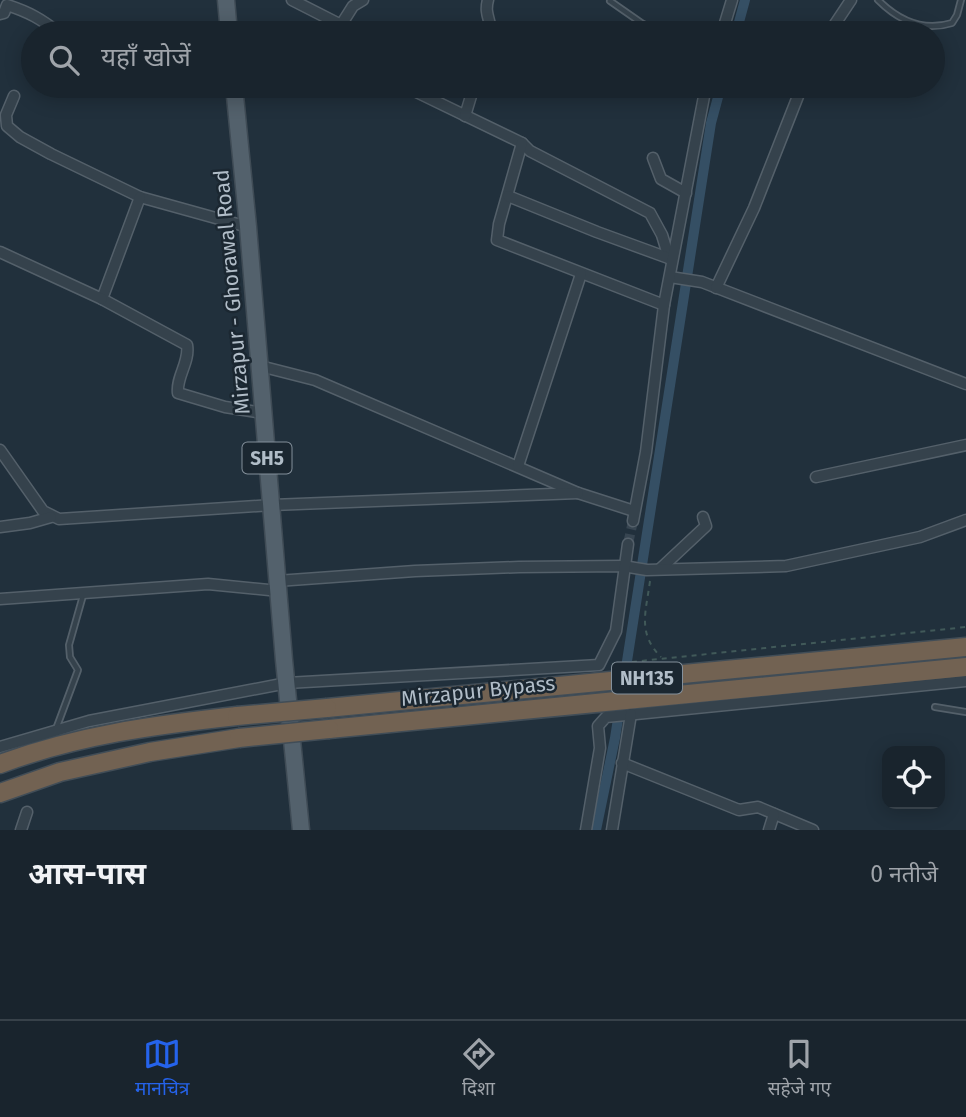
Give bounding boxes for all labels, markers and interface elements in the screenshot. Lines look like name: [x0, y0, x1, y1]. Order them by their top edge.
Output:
search box: [21, 21, 945, 98]
icon: search: [45, 41, 83, 79]
text: यहाँ खोजें: [101, 42, 191, 73]
street label: Mirzapur - Ghorawal Road: [208, 169, 256, 415]
road number: SH5: [243, 442, 292, 474]
road number: NH135: [612, 663, 682, 694]
street label: Mirzapur Bypass: [400, 670, 557, 712]
map controls: [882, 746, 945, 809]
button: locate: [882, 746, 945, 809]
text: आस-पास: [28, 856, 146, 892]
text: 0 नतीजे: [870, 860, 938, 888]
tab: मानचित्र: [135, 1035, 189, 1103]
tab: दिशा: [460, 1035, 498, 1103]
tab: सहेजे गए: [768, 1035, 831, 1103]

